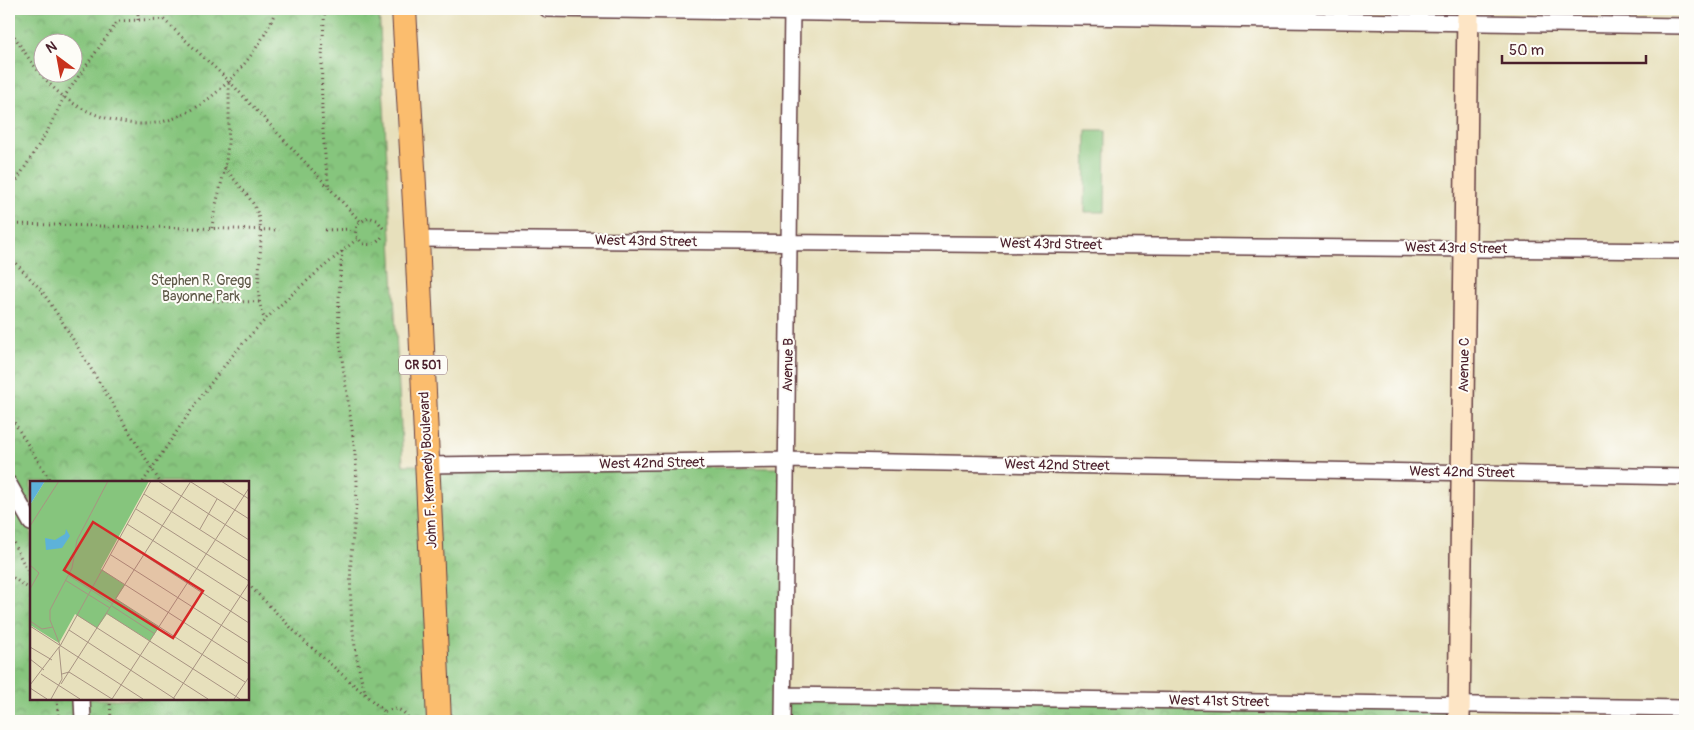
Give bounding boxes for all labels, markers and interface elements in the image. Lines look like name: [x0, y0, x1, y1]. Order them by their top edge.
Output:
north arrow: [32, 32, 82, 82]
scale bar: [1502, 32, 1645, 64]
text: N: [43, 38, 60, 57]
text: 50 m: [1509, 41, 1544, 60]
street label: West 43rd Street: [595, 232, 698, 250]
street label: West 43rd Street: [1000, 235, 1103, 253]
street label: West 43rd Street: [1405, 239, 1508, 257]
park label: Stephen R. Gregg Bayonne Park: [151, 272, 251, 305]
street label: Avenue C: [1455, 337, 1473, 393]
street label: Avenue B: [779, 338, 797, 392]
road number: CR 501: [399, 356, 447, 374]
street label: John F. Kennedy Boulevard: [415, 391, 441, 549]
street label: West 42nd Street: [599, 454, 705, 472]
street label: West 42nd Street: [1004, 456, 1110, 474]
street label: West 42nd Street: [1409, 463, 1515, 481]
inset map: [30, 481, 249, 700]
street label: West 41st Street: [1169, 692, 1270, 710]

